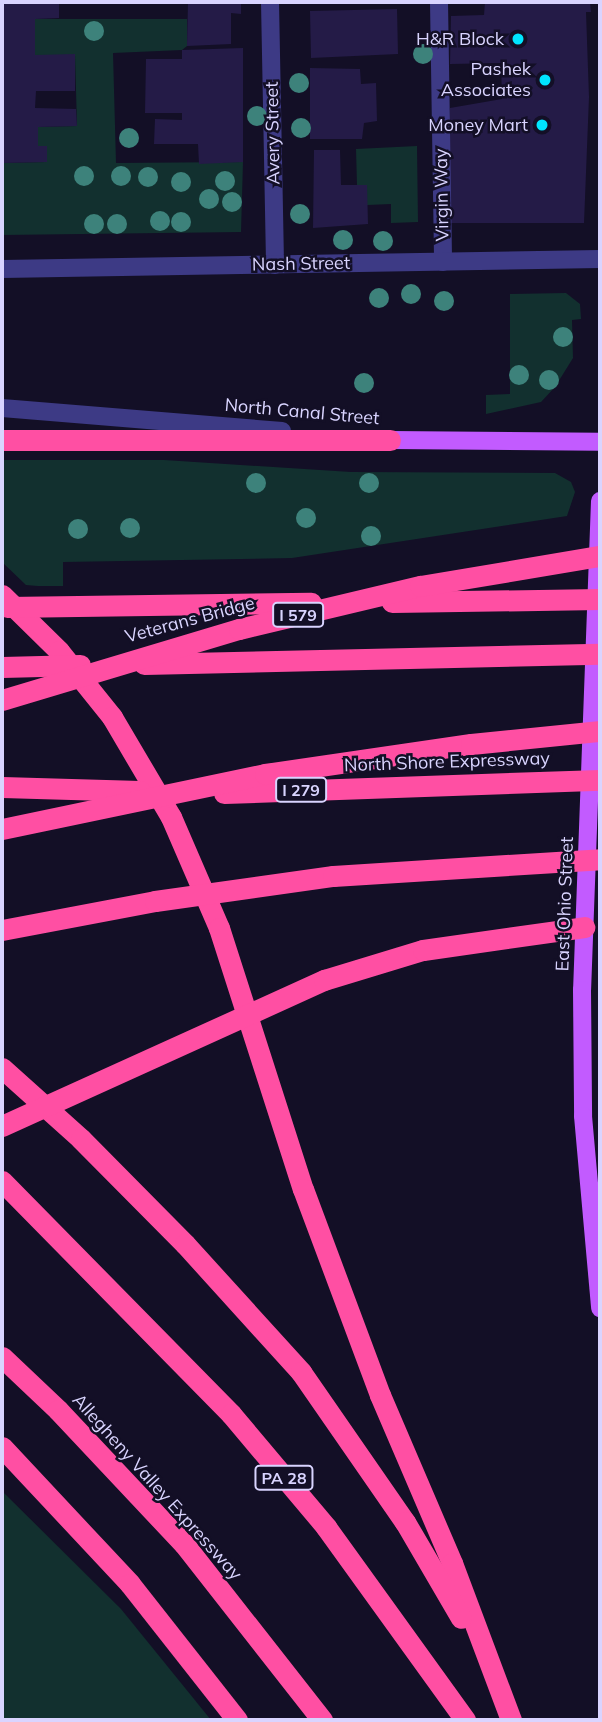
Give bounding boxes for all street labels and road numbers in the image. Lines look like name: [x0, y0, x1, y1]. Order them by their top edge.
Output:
street label: Avery Street: [261, 81, 285, 185]
street label: Virgin Way: [430, 148, 454, 242]
street label: Nash Street: [252, 252, 350, 276]
street label: North Canal Street: [224, 394, 380, 430]
street label: Veterans Bridge: [123, 592, 257, 648]
road number: I 579: [272, 602, 324, 628]
street label: North Shore Expressway: [344, 748, 550, 776]
road number: I 279: [275, 778, 327, 803]
street label: East Ohio Street: [552, 836, 578, 972]
street label: Allegheny Valley Expressway: [68, 1389, 246, 1585]
road number: PA 28: [254, 1466, 314, 1490]

